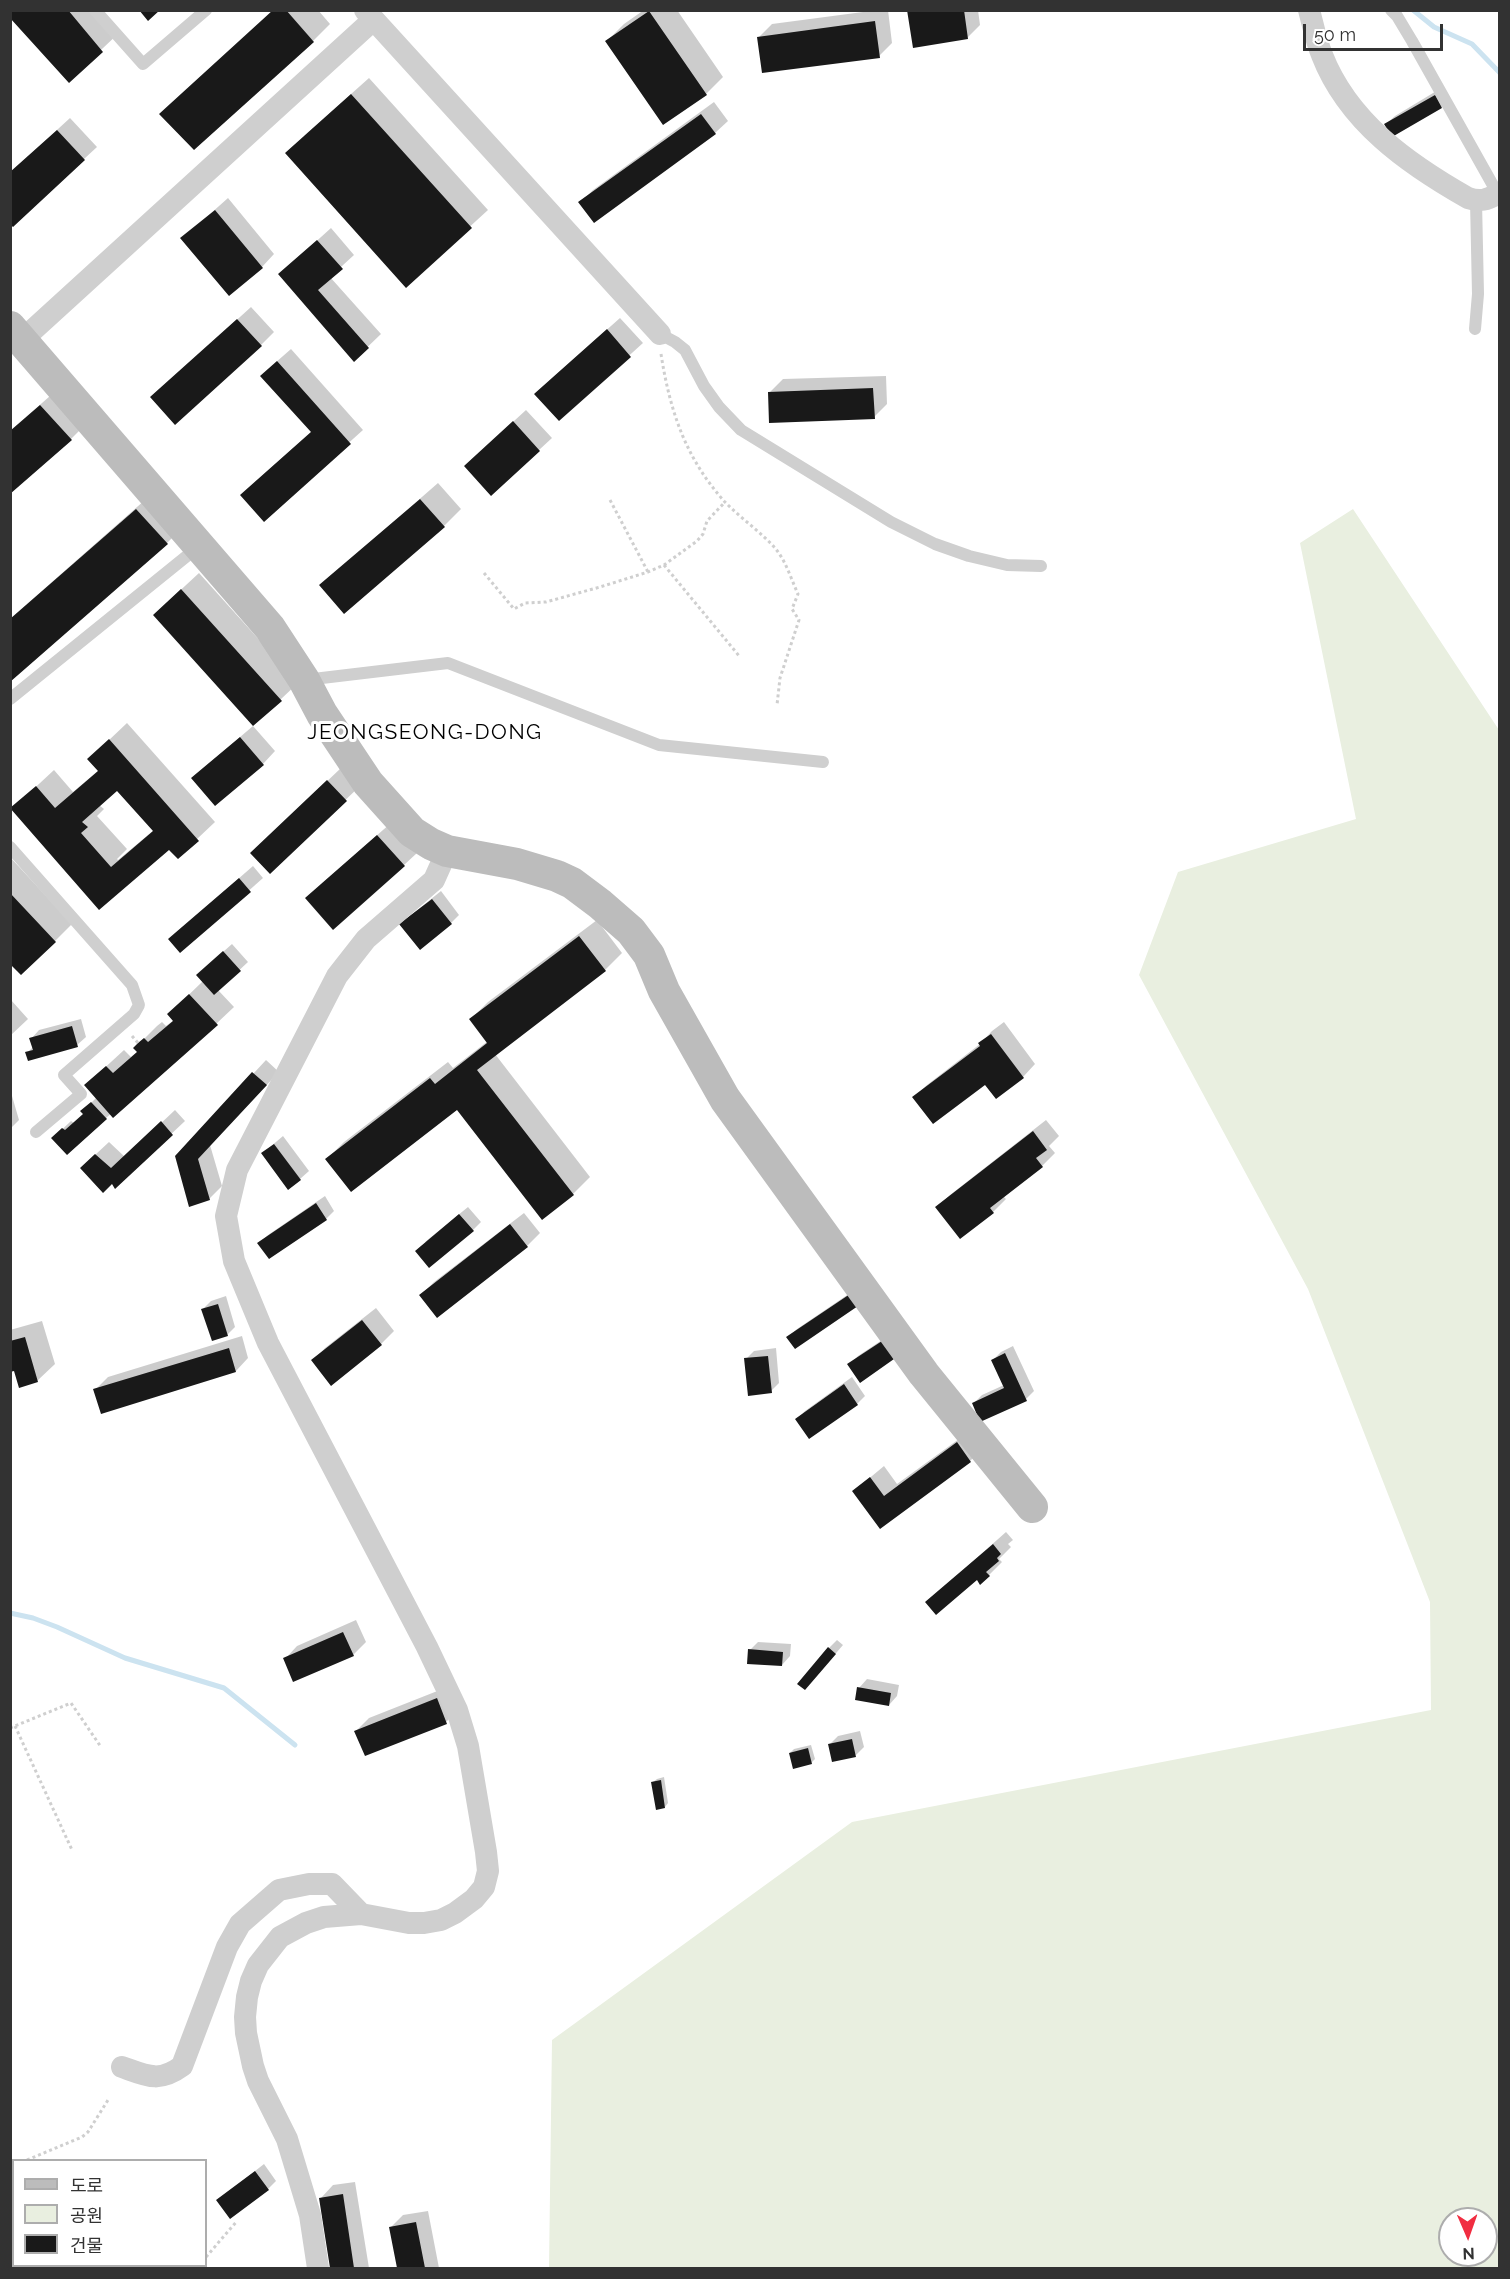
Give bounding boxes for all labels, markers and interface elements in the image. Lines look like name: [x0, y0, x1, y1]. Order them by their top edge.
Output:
scale bar: [1306, 12, 1446, 50]
text: 50 m: [1314, 24, 1356, 45]
district label: JEONGSEONG-DONG: [307, 720, 543, 746]
legend: [12, 2159, 207, 2267]
text: 도로: [70, 2175, 103, 2196]
text: 공원: [70, 2205, 103, 2226]
north arrow: [1438, 2207, 1498, 2267]
text: 건물: [70, 2235, 103, 2256]
text: N: [1462, 2244, 1475, 2263]

